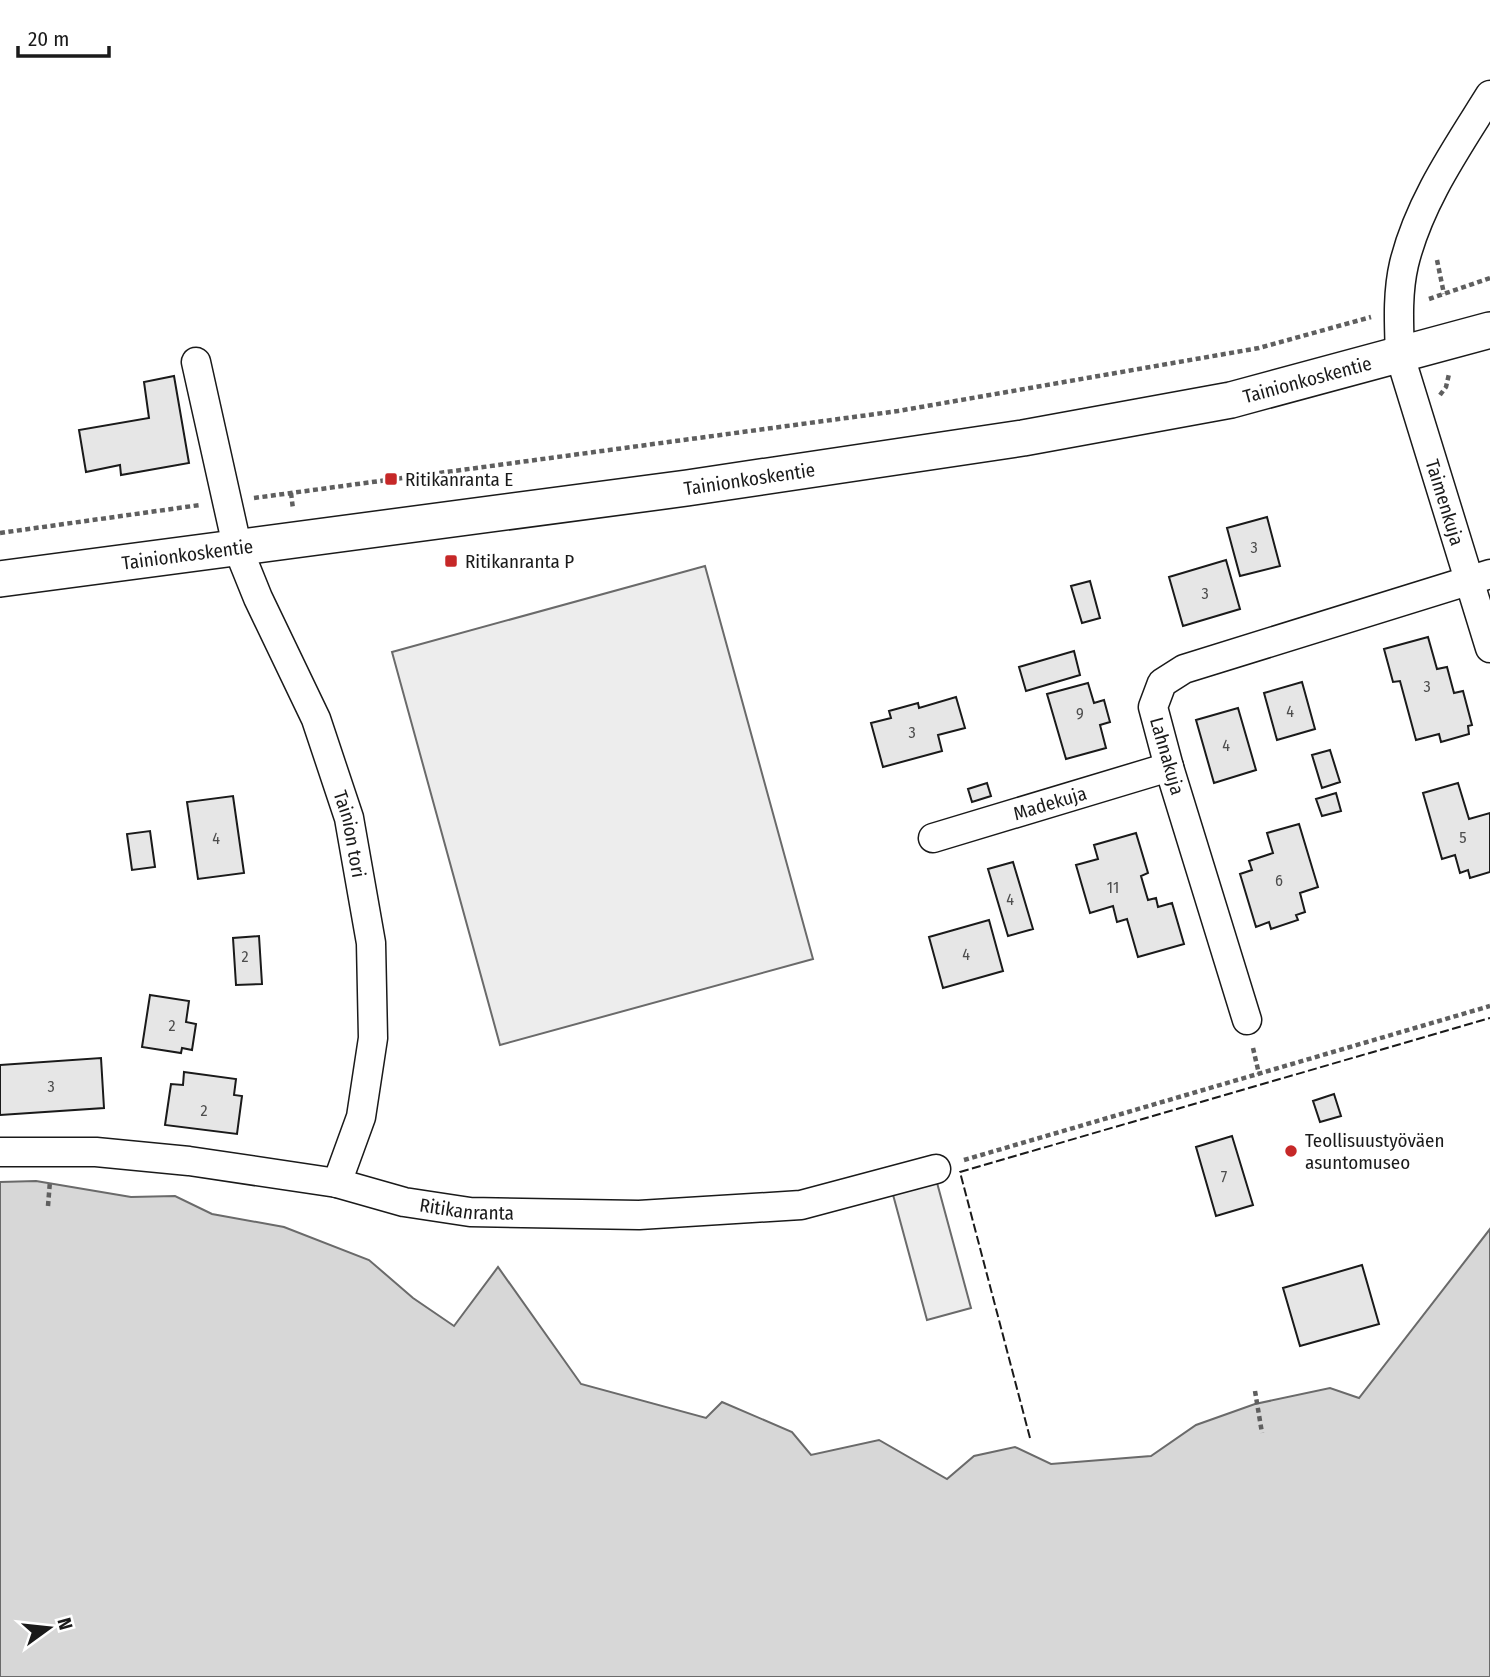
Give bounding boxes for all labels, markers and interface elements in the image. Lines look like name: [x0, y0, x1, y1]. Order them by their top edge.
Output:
scale bar: [18, 14, 108, 58]
text: 20 m: [28, 26, 69, 52]
street label: Tainionkoskentie: [1240, 351, 1374, 408]
street label: Taimenkuja: [1421, 457, 1469, 548]
street label: Tainionkoskentie: [682, 458, 816, 500]
place label: Ritikanranta E: [405, 468, 513, 491]
marker: Ritikanranta E: [383, 471, 399, 487]
street label: Tainionkoskentie: [120, 534, 254, 574]
house number: 3: [1250, 538, 1258, 557]
place label: Ritikanranta P: [465, 550, 574, 573]
marker: Ritikanranta P: [443, 553, 459, 569]
house number: 3: [1201, 584, 1209, 603]
house number: 3: [1423, 677, 1431, 696]
house number: 4: [1286, 702, 1294, 721]
house number: 9: [1076, 704, 1084, 723]
street label: Lahnakuja: [1145, 715, 1189, 797]
house number: 3: [908, 723, 916, 742]
house number: 4: [1222, 736, 1230, 755]
street label: Madekuja: [1011, 781, 1089, 825]
street label: Tainion tori: [329, 787, 371, 879]
house number: 5: [1459, 828, 1467, 847]
house number: 4: [212, 829, 220, 848]
house number: 6: [1275, 871, 1283, 890]
house number: 11: [1107, 878, 1119, 897]
house number: 4: [1006, 890, 1014, 909]
house number: 4: [962, 945, 970, 964]
house number: 2: [241, 947, 249, 966]
house number: 2: [168, 1016, 176, 1035]
house number: 3: [47, 1077, 55, 1096]
house number: 2: [200, 1101, 208, 1120]
place label: Teollisuustyöväen asuntomuseo: [1305, 1129, 1444, 1174]
marker: Teollisuustyöväen asuntomuseo: [1283, 1143, 1299, 1159]
house number: 7: [1221, 1167, 1228, 1186]
street label: Ritikanranta: [418, 1193, 514, 1224]
north arrow: [14, 1593, 84, 1663]
text: N: [52, 1615, 78, 1632]

